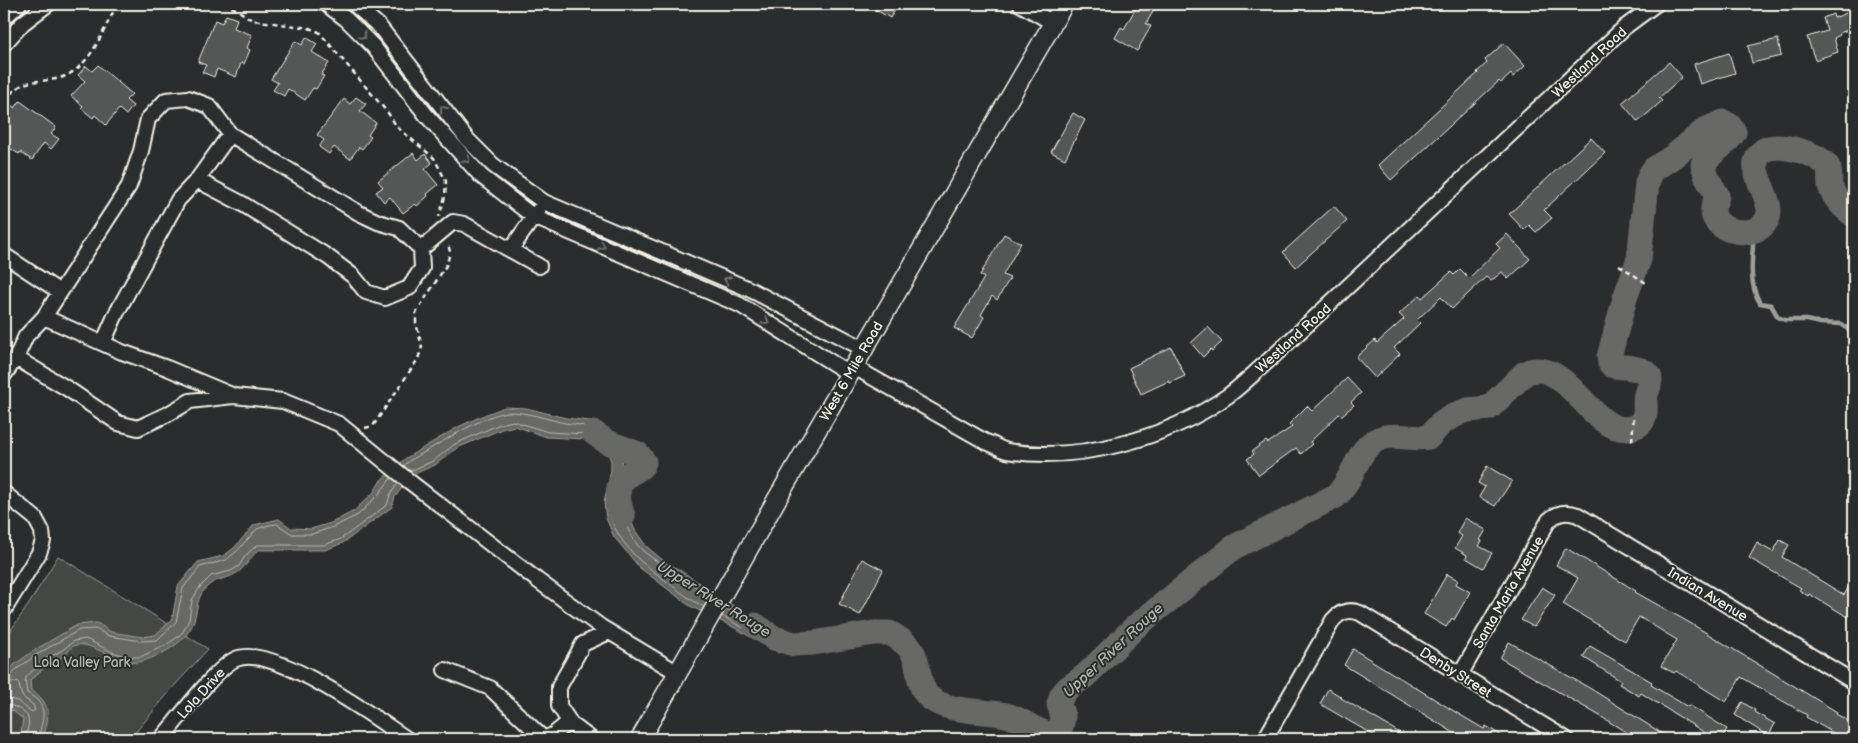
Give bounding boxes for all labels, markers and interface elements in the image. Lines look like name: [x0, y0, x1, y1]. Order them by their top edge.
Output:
street label: Westland Road: [1548, 23, 1630, 101]
one-way arrow: [357, 30, 366, 39]
one-way arrow: [440, 105, 449, 115]
one-way arrow: [461, 155, 470, 164]
one-way arrow: [597, 240, 606, 251]
one-way arrow: [723, 275, 732, 286]
street label: Westland Road: [1252, 300, 1335, 377]
one-way arrow: [760, 315, 769, 324]
street label: West 6 Mile Road: [816, 319, 887, 424]
street label: Santa Maria Avenue: [1469, 533, 1548, 651]
water label: Upper River Rouge: [653, 557, 774, 642]
street label: Indian Avenue: [1665, 564, 1751, 625]
water label: Upper River Rouge: [1059, 599, 1168, 702]
street label: Denby Street: [1417, 644, 1495, 702]
park label: Lola Valley Park: [34, 654, 131, 671]
street label: Lola Drive: [174, 664, 229, 723]

